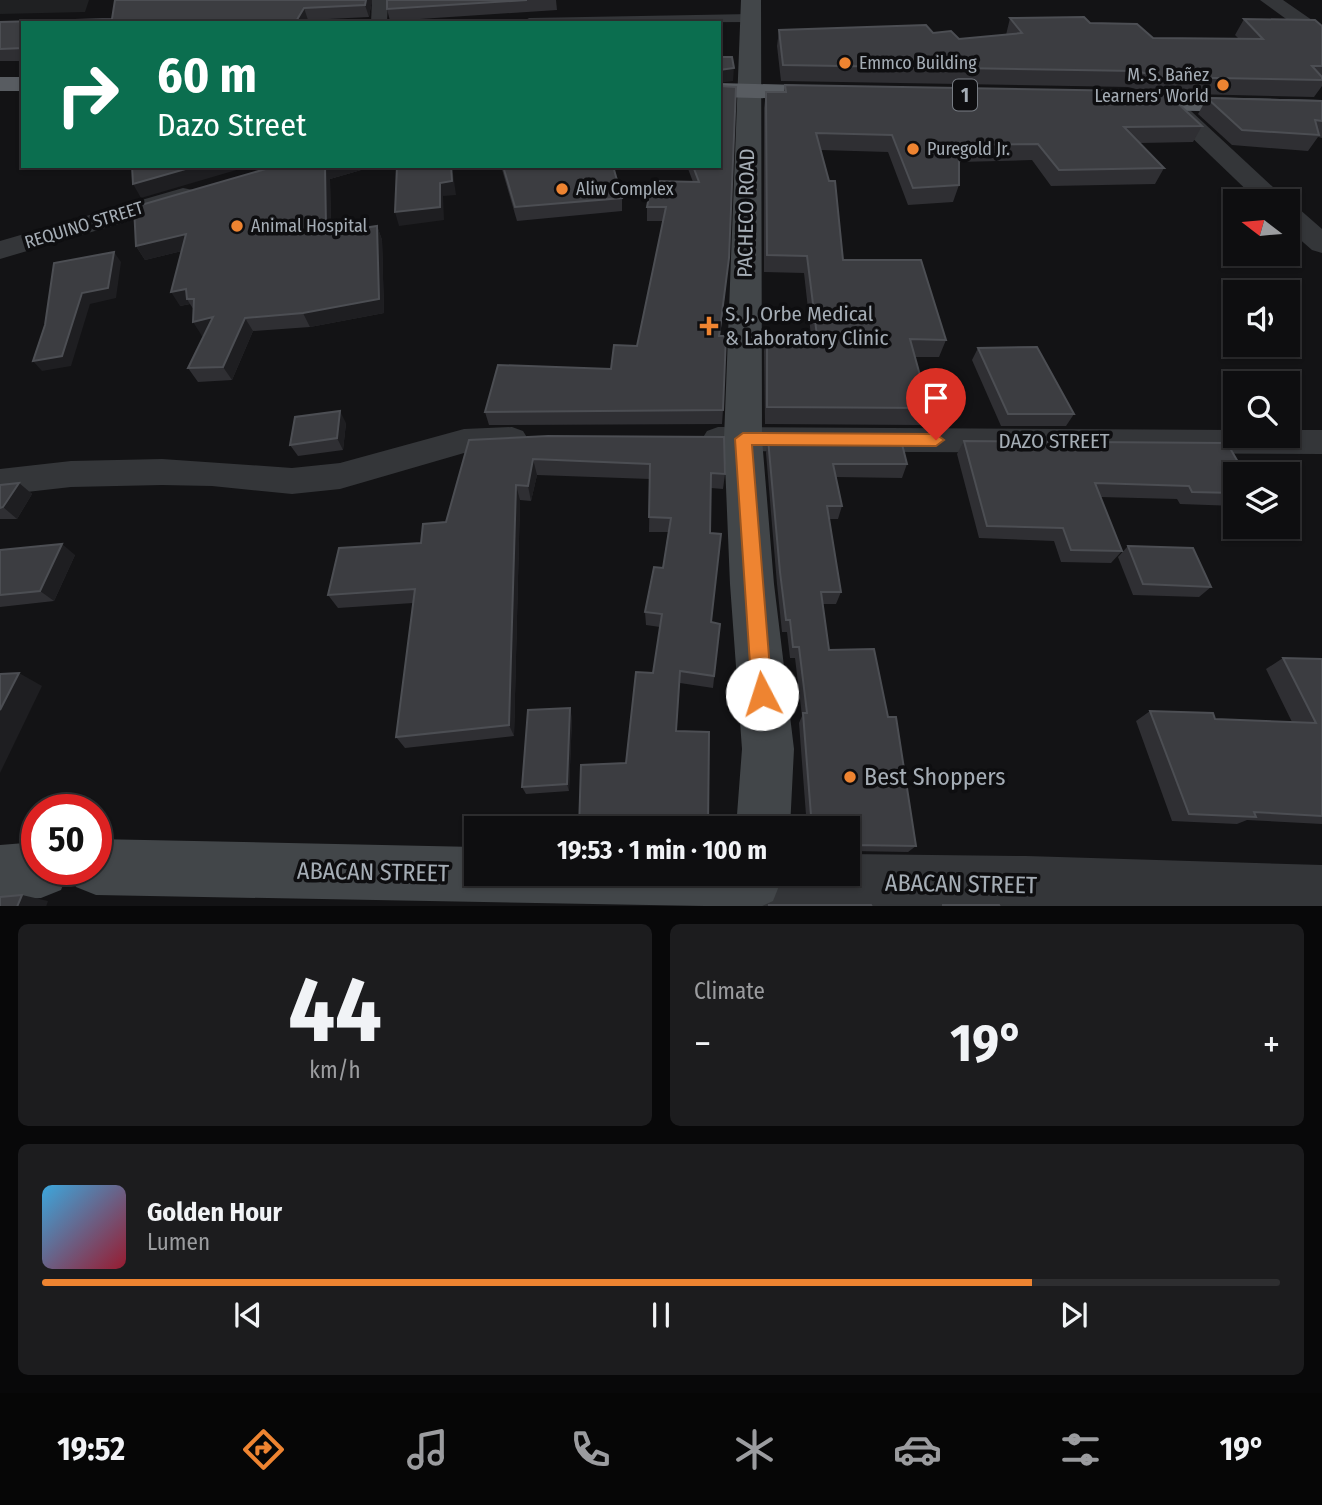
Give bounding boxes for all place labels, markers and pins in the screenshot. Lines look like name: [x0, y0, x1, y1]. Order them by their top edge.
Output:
place label: Emmco Building: [859, 52, 977, 74]
marker: Emmco Building: [837, 55, 853, 71]
place label: M. S. Bañez Learners' World: [1095, 64, 1209, 107]
marker: M. S. Bañez Learners' World: [1215, 77, 1231, 93]
place label: Puregold Jr.: [927, 138, 1010, 160]
marker: Puregold Jr.: [905, 141, 921, 157]
place label: Aliw Complex: [576, 178, 674, 200]
marker: Aliw Complex: [554, 181, 570, 197]
place label: Animal Hospital: [251, 215, 368, 237]
marker: Animal Hospital: [229, 218, 245, 234]
place label: S. J. Orbe Medical & Laboratory Clinic: [725, 301, 888, 351]
marker: S. J. Orbe Medical & Laboratory Clinic: [699, 316, 719, 336]
pin: [906, 368, 966, 440]
place label: Best Shoppers: [864, 763, 1006, 791]
marker: Best Shoppers: [842, 769, 858, 785]

